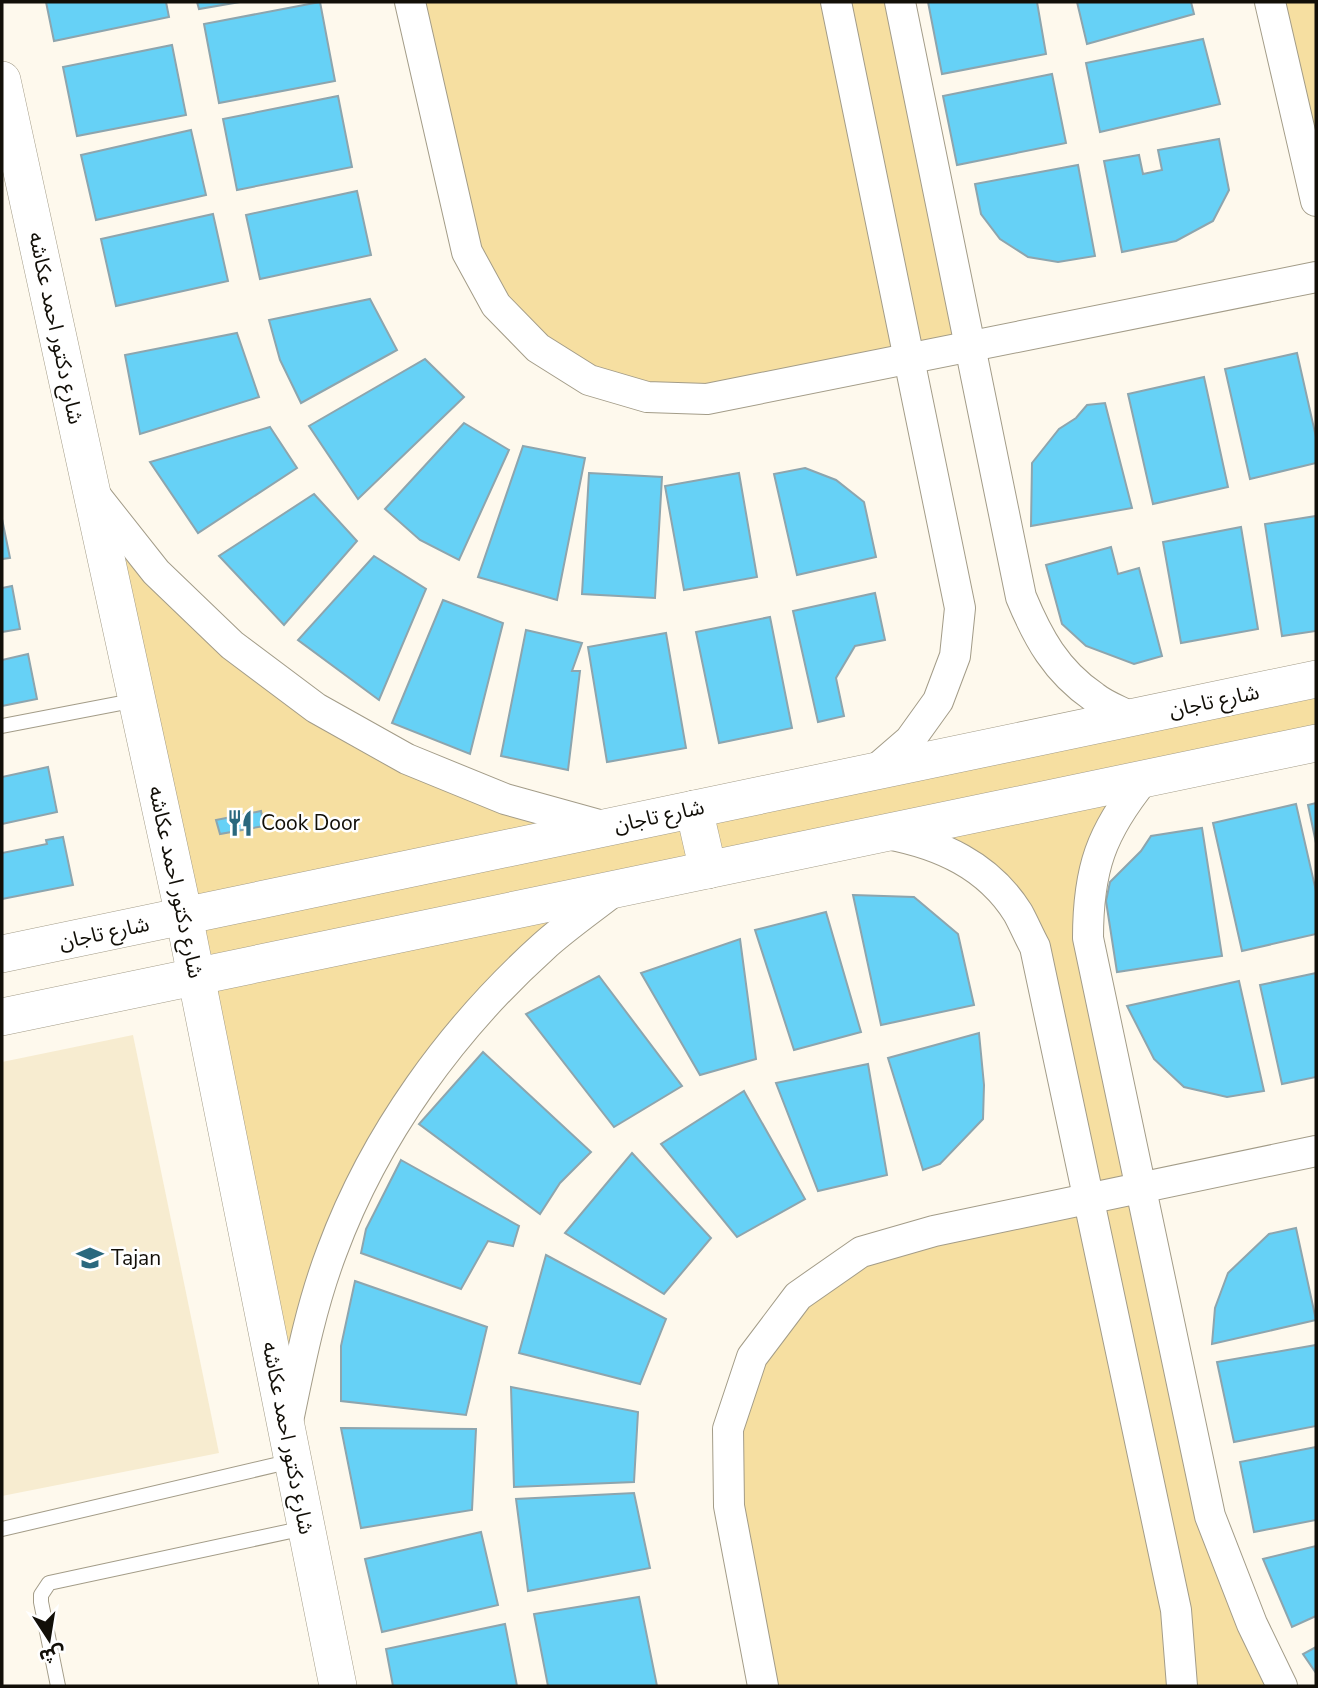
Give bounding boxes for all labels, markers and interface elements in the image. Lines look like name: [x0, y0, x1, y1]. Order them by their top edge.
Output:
street label: شارع دكتور احمد عكاشه: [21, 229, 90, 427]
street label: شارع تاجان: [1166, 678, 1262, 725]
street label: شارع دكتور احمد عكاشه: [141, 783, 210, 981]
street label: شارع تاجان: [611, 793, 707, 840]
restaurant icon: Cook Door: [225, 808, 255, 838]
place label: Cook Door: [261, 809, 361, 837]
street label: شارع تاجان: [56, 910, 152, 957]
school or university icon: Tajan: [75, 1243, 105, 1273]
place label: Tajan: [111, 1244, 161, 1272]
street label: شارع دكتور احمد عكاشه: [255, 1339, 320, 1537]
north arrow: [14, 1604, 84, 1674]
text: ش: [37, 1639, 68, 1670]

